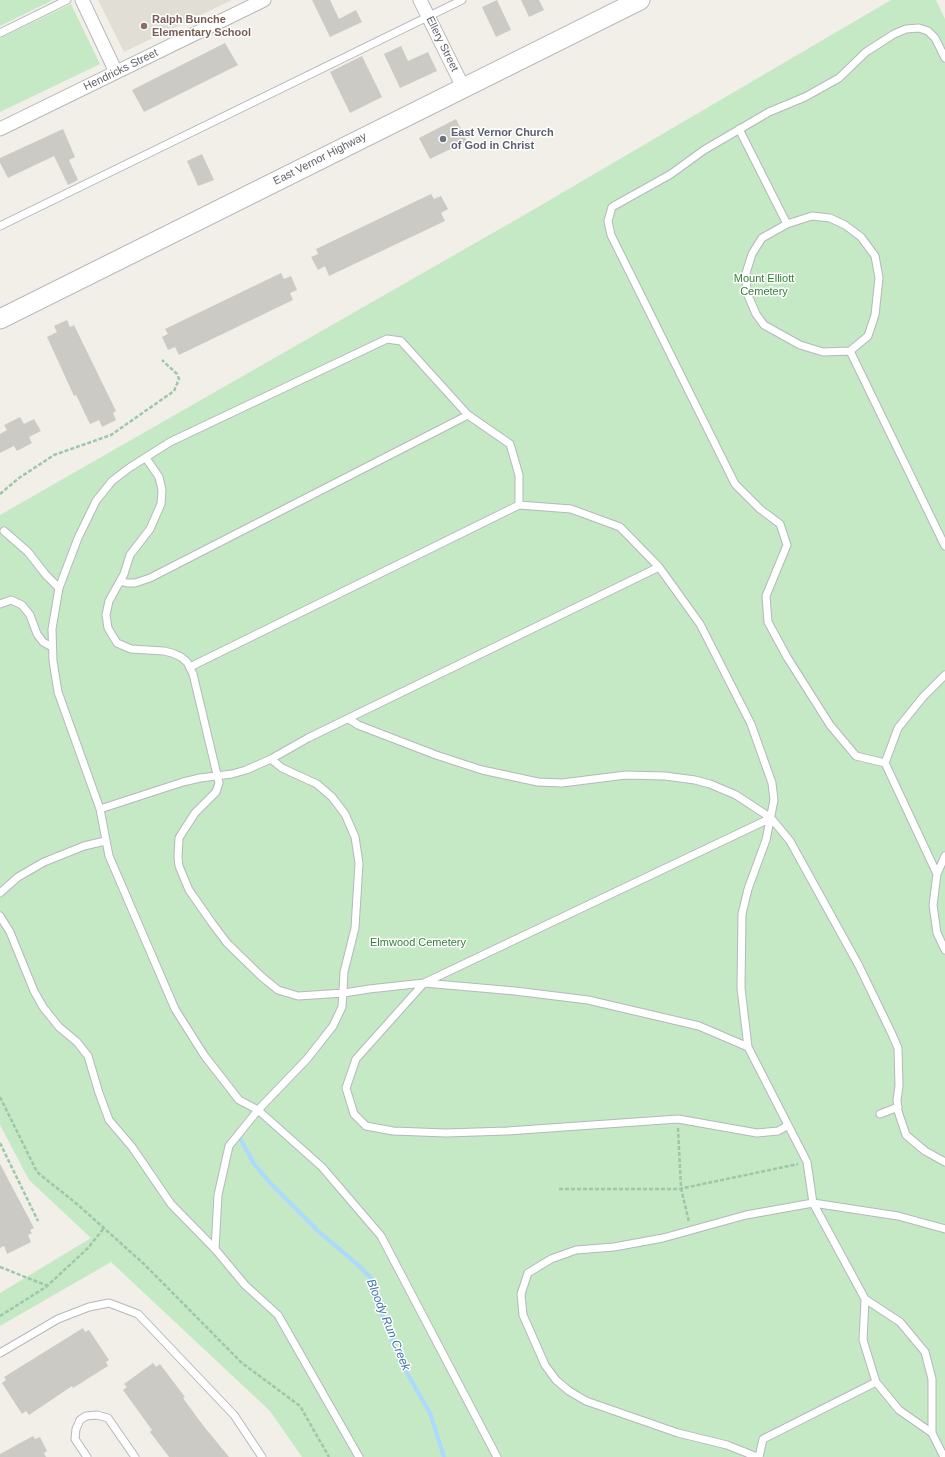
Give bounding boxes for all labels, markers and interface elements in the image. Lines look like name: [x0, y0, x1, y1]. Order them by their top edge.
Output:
place label: Ralph Bunche Elementary School: [152, 13, 251, 39]
street label: Ellery Street: [423, 14, 461, 74]
marker: Ralph Bunche Elementary School: [139, 21, 149, 31]
street label: Hendricks Street: [82, 46, 160, 94]
place label: East Vernor Church of God in Christ: [451, 126, 554, 152]
street label: East Vernor Highway: [271, 130, 369, 188]
marker: East Vernor Church of God in Christ: [438, 134, 448, 144]
park label: Mount Elliott Cemetery: [734, 272, 794, 298]
park label: Elmwood Cemetery: [370, 936, 466, 950]
water label: Bloody Run Creek: [363, 1277, 413, 1373]

